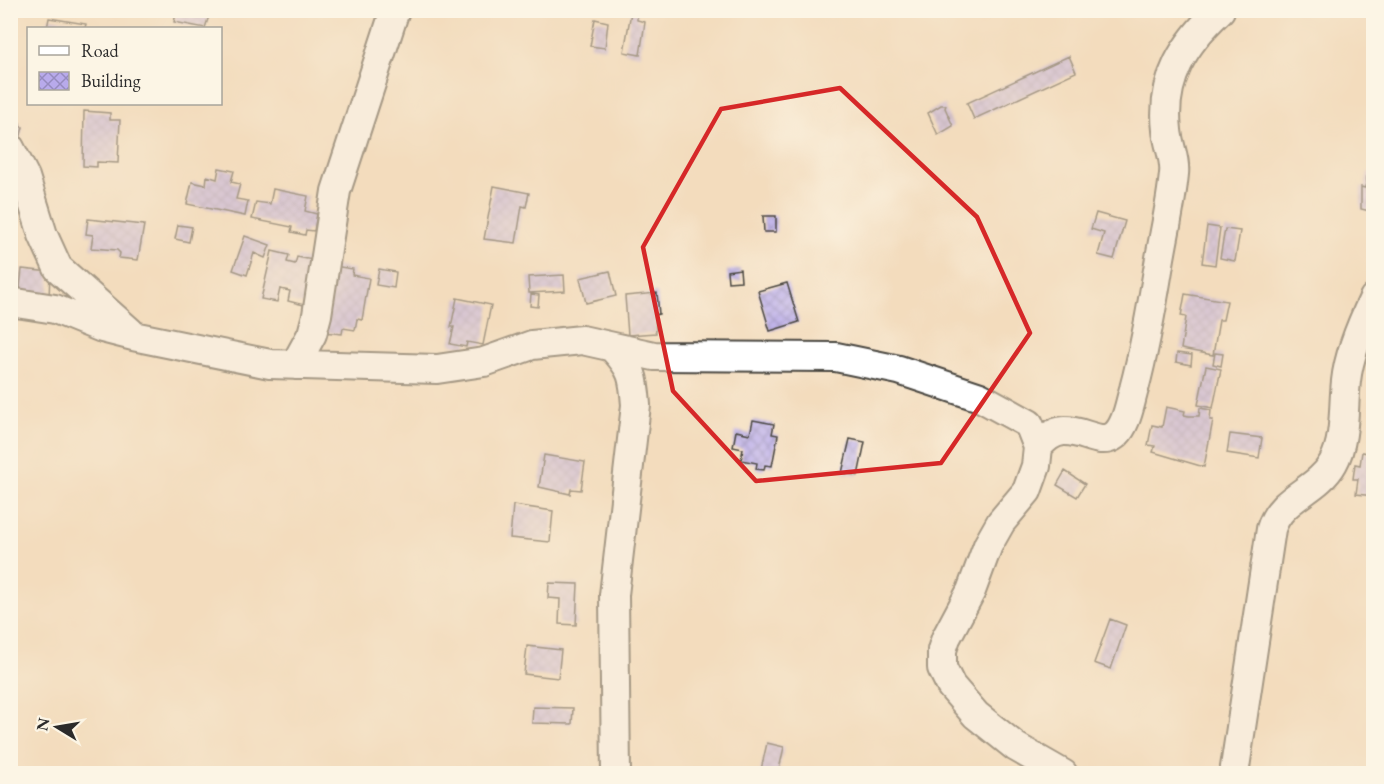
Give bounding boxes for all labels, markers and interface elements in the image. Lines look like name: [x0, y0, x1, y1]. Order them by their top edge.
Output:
legend: [27, 27, 222, 105]
text: Road: [81, 39, 120, 62]
text: Building: [81, 69, 141, 92]
north arrow: [27, 697, 87, 757]
text: N: [31, 716, 54, 733]

